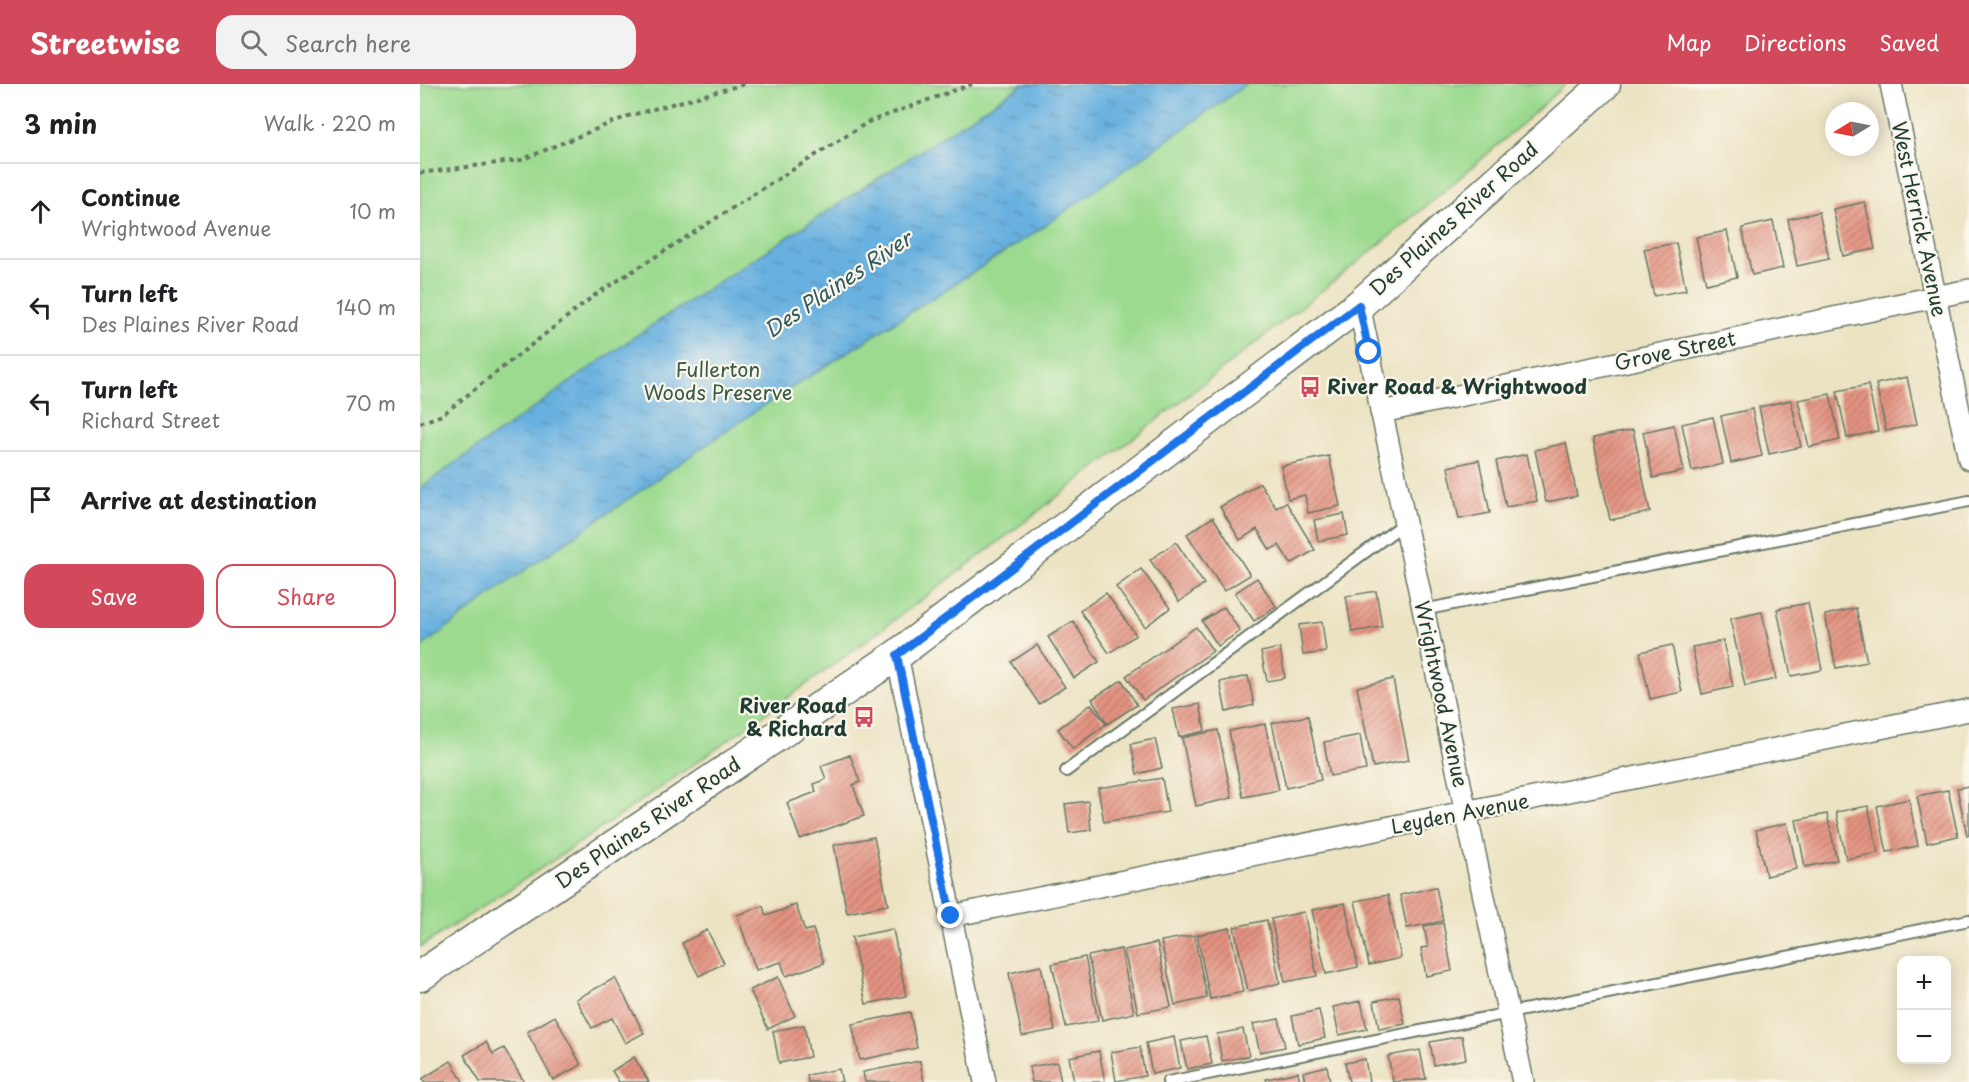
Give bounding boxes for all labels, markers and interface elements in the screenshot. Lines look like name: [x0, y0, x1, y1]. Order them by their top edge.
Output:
search box: [216, 15, 636, 69]
text: Streetwise: [30, 21, 180, 64]
icon: search: [237, 26, 270, 59]
text: Search here: [285, 26, 411, 59]
text: Map: [1666, 26, 1711, 58]
text: Directions: [1744, 26, 1846, 58]
text: Saved: [1879, 26, 1939, 58]
north arrow: [1825, 102, 1879, 156]
text: 3 min: [24, 104, 97, 143]
text: Walk · 220 m: [264, 108, 396, 138]
street label: West Herrick Avenue: [1885, 118, 1955, 319]
street label: Des Plaines River Road: [1362, 134, 1544, 302]
text: Continue: [81, 180, 180, 213]
icon: ahead: [24, 195, 57, 228]
text: 10 m: [349, 196, 396, 226]
text: Wrightwood Avenue: [81, 213, 271, 243]
water label: Des Plaines River: [757, 221, 919, 345]
text: Turn left: [81, 276, 178, 309]
icon: left: [24, 291, 57, 324]
text: 140 m: [336, 292, 396, 322]
text: Des Plaines River Road: [81, 309, 299, 339]
street label: Grove Street: [1611, 323, 1738, 378]
route start: [1355, 338, 1381, 364]
park label: Fullerton Woods Preserve: [644, 354, 792, 407]
place label: River Road & Wrightwood: [1327, 371, 1587, 401]
text: Turn left: [81, 372, 178, 405]
bus stop icon: River Road & Wrightwood: [1298, 375, 1322, 399]
icon: left: [24, 387, 57, 420]
text: 70 m: [346, 388, 396, 418]
text: Richard Street: [81, 405, 220, 435]
icon: arrive: [24, 483, 57, 516]
text: Arrive at destination: [81, 483, 317, 516]
button: Save: [24, 564, 204, 628]
button: Share: [216, 564, 396, 628]
street label: Wrightwood Avenue: [1408, 598, 1476, 790]
place label: River Road & Richard: [739, 690, 848, 743]
bus stop icon: River Road & Richard: [852, 705, 876, 729]
street label: Des Plaines River Road: [549, 749, 746, 896]
street label: Leyden Avenue: [1388, 785, 1531, 841]
route end: [937, 902, 963, 928]
map controls: [1897, 956, 1951, 1064]
button: +: [1897, 956, 1951, 1010]
button: −: [1897, 1010, 1951, 1064]

